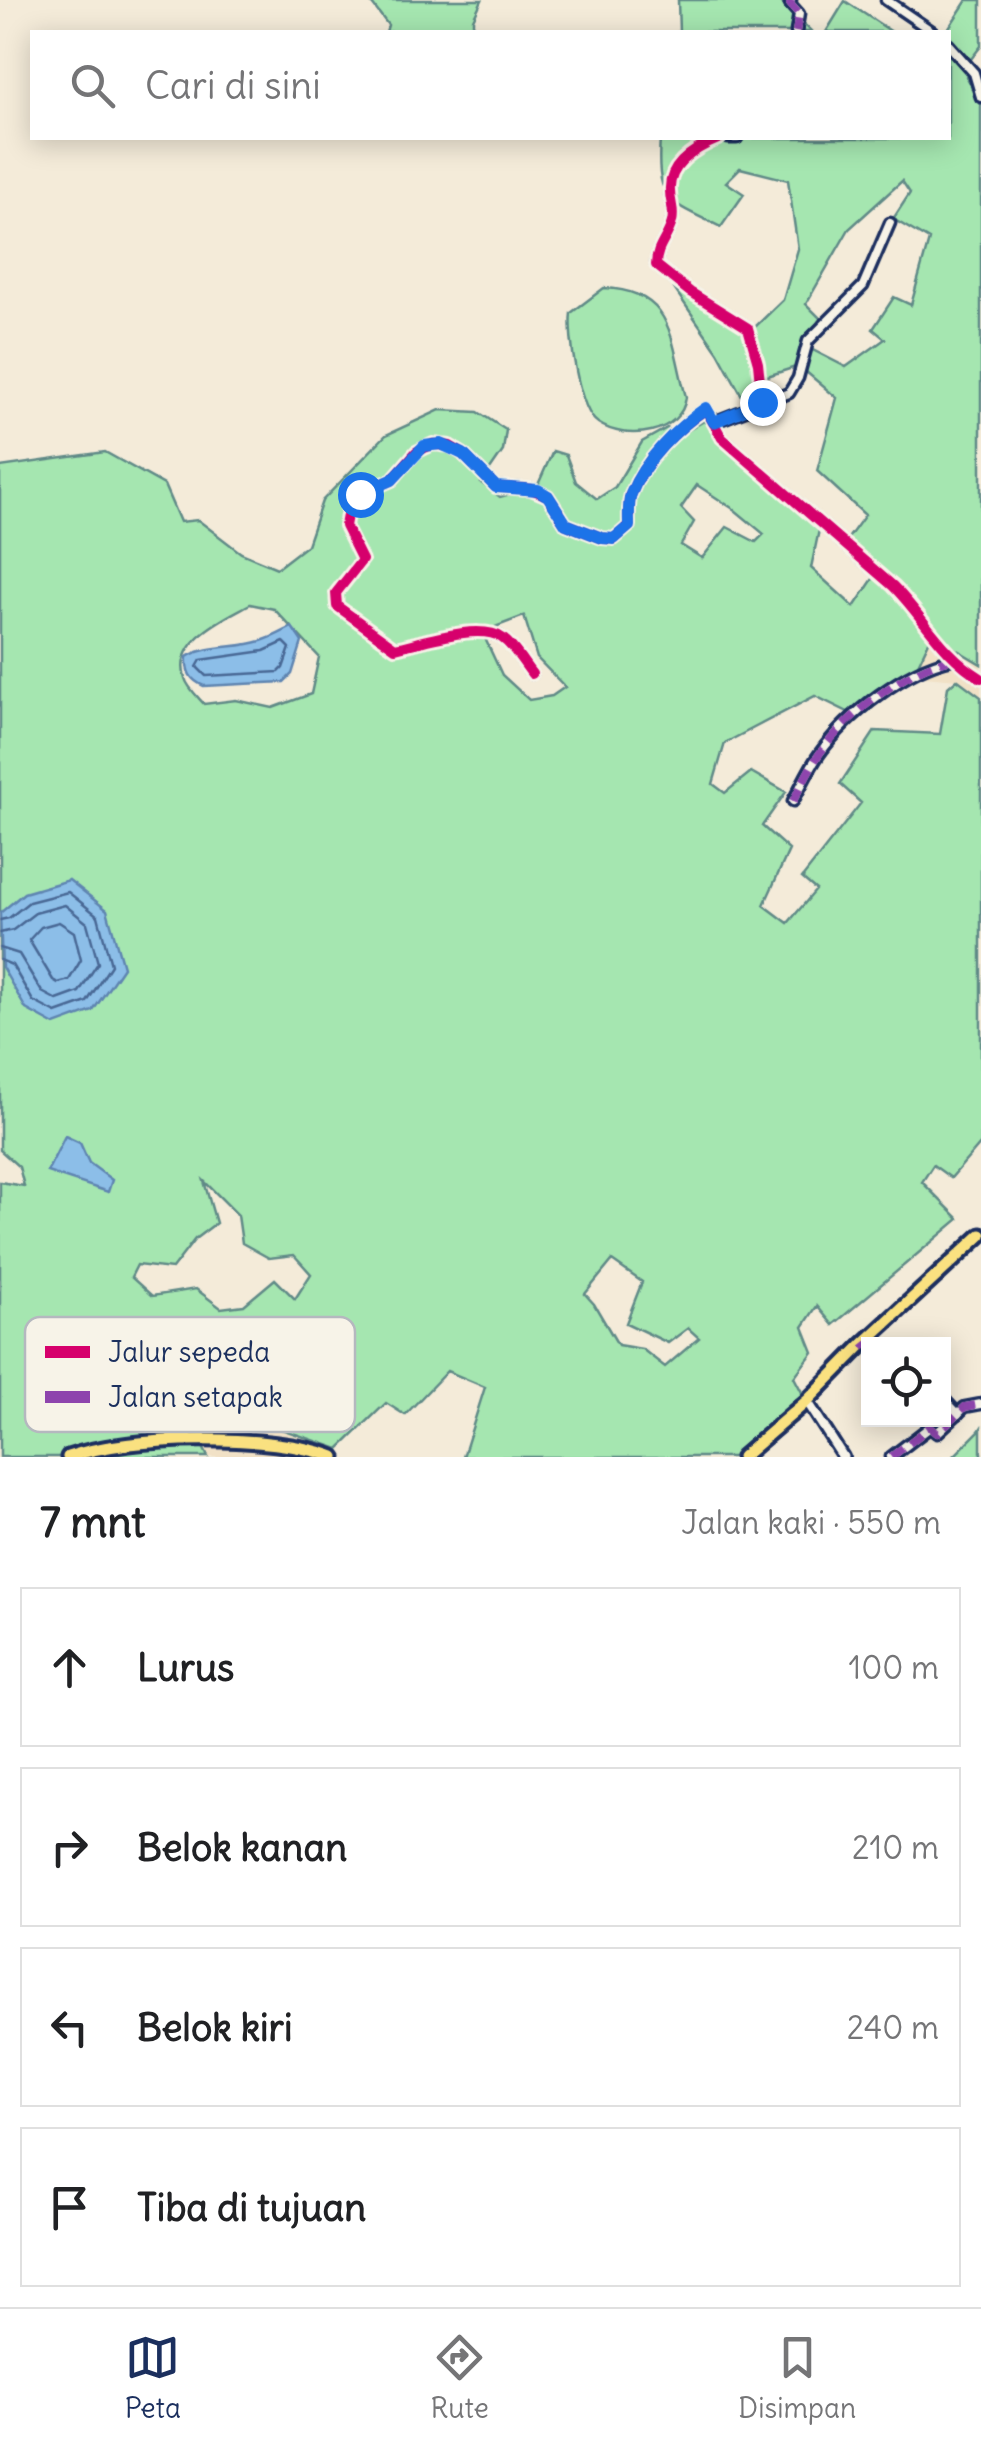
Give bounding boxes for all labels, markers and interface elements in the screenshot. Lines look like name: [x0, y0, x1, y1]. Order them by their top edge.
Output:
search box: [30, 30, 951, 140]
icon: search: [65, 58, 120, 113]
text: Cari di sini: [145, 62, 321, 109]
route end: [740, 380, 786, 426]
route start: [338, 472, 384, 518]
legend: [25, 1317, 355, 1432]
text: Jalur sepeda: [108, 1334, 270, 1370]
map controls: [861, 1337, 951, 1427]
button: locate: [861, 1337, 951, 1427]
text: Jalan setapak: [108, 1379, 283, 1415]
text: 7 mnt: [40, 1496, 146, 1548]
text: Jalan kaki · 550 m: [681, 1502, 941, 1543]
icon: ahead: [42, 1640, 97, 1695]
text: Lurus: [137, 1644, 234, 1691]
text: 100 m: [849, 1647, 939, 1688]
icon: right: [42, 1820, 97, 1875]
text: Belok kanan: [137, 1824, 347, 1871]
text: 210 m: [852, 1827, 939, 1868]
icon: left: [42, 2000, 97, 2055]
text: Belok kiri: [137, 2004, 293, 2051]
text: 240 m: [847, 2007, 939, 2048]
icon: arrive: [42, 2180, 97, 2235]
text: Tiba di tujuan: [137, 2184, 366, 2231]
tab: Peta: [125, 2330, 181, 2426]
tab: Rute: [431, 2330, 489, 2426]
tab: Disimpan: [738, 2330, 856, 2426]

